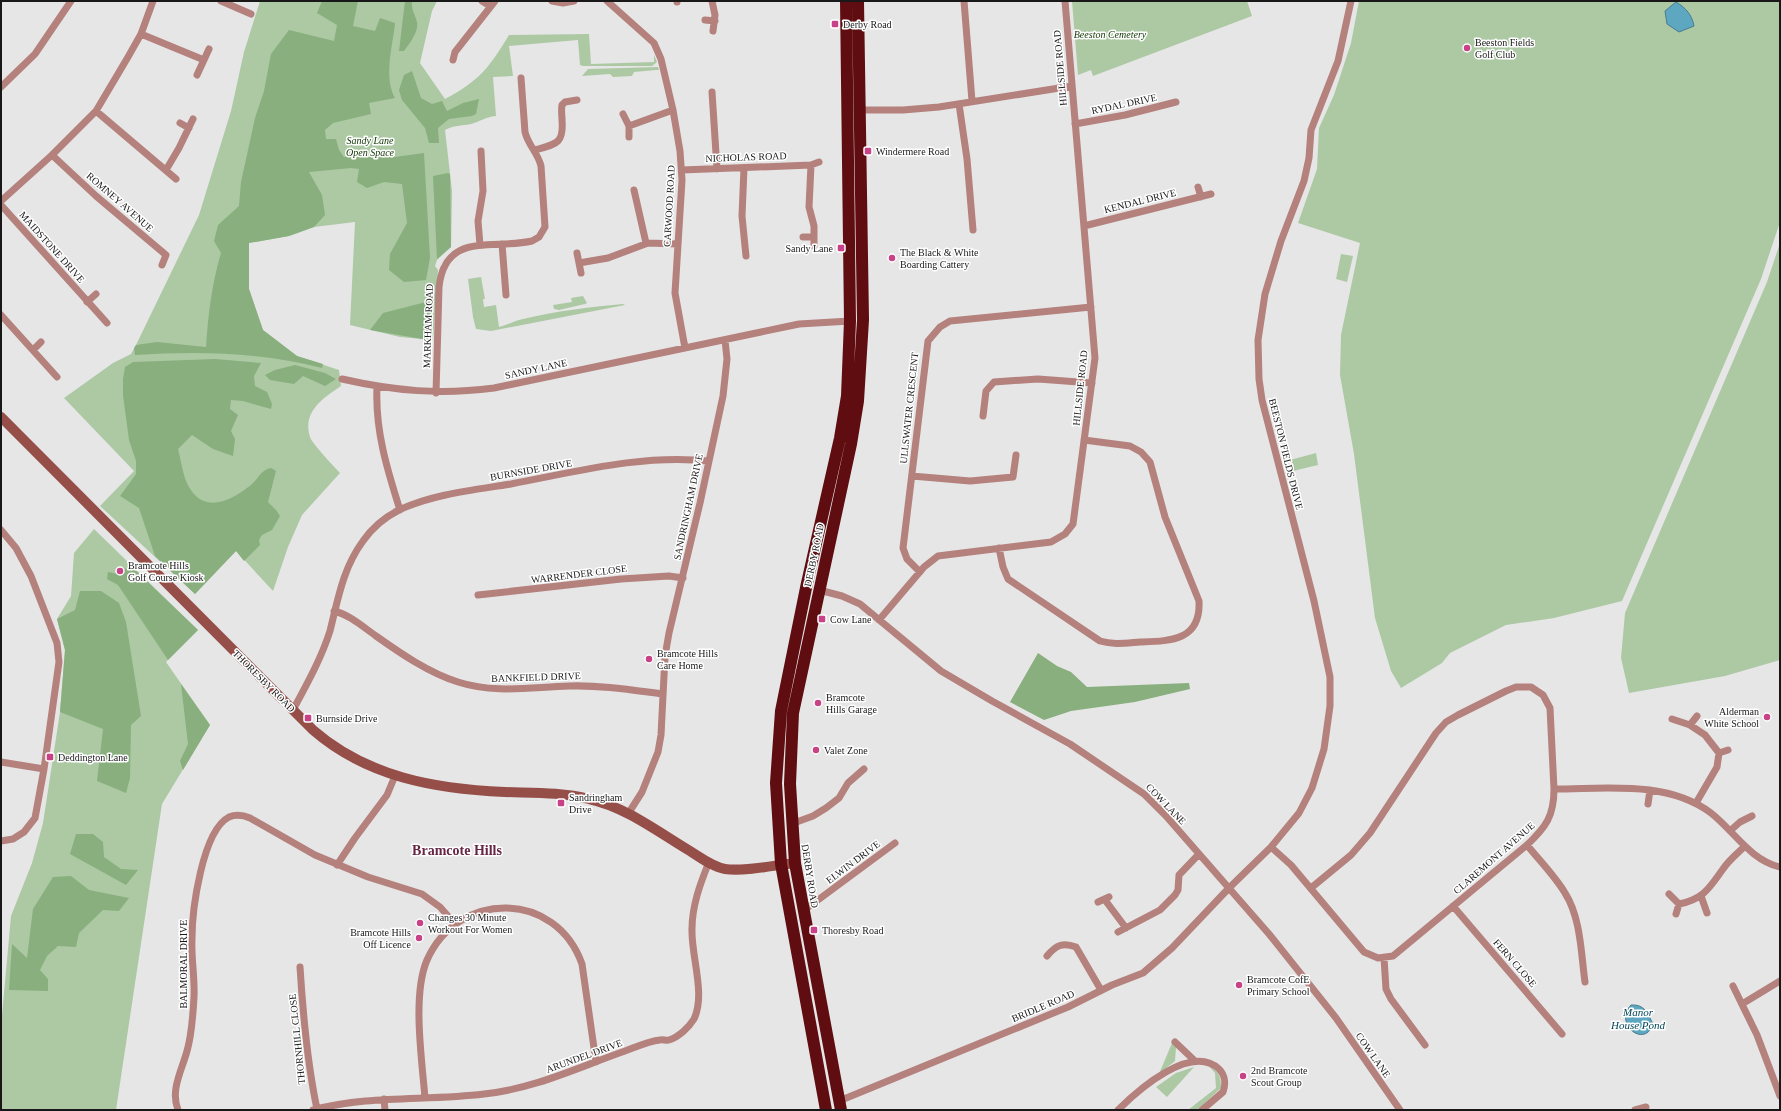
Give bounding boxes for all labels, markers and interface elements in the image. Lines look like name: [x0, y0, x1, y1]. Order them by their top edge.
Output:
marker: Derby Road: [830, 19, 840, 29]
place label: Derby Road: [843, 19, 892, 30]
park label: Beeston Cemetery: [1074, 29, 1147, 40]
street label: HILLSIDE ROAD: [1051, 30, 1069, 106]
place label: Beeston Fields Golf Club: [1475, 37, 1534, 60]
marker: Beeston Fields Golf Club: [1462, 43, 1472, 53]
street label: RYDAL DRIVE: [1090, 92, 1158, 116]
park label: Sandy Lane Open Space: [346, 135, 395, 158]
marker: Windermere Road: [863, 146, 873, 156]
place label: Windermere Road: [876, 146, 949, 157]
street label: NICHOLAS ROAD: [705, 150, 787, 164]
street label: CARWOOD ROAD: [661, 165, 677, 247]
street label: ROMNEY AVENUE: [84, 170, 156, 234]
street label: KENDAL DRIVE: [1103, 187, 1177, 215]
street label: MAIDSTONE DRIVE: [17, 209, 87, 285]
place label: Sandy Lane: [786, 243, 834, 254]
marker: Sandy Lane: [836, 243, 846, 253]
place label: The Black & White Boarding Cattery: [900, 247, 979, 270]
marker: The Black & White Boarding Cattery: [887, 253, 897, 263]
street label: MARKHAM ROAD: [421, 284, 435, 368]
street label: HILLSIDE ROAD: [1071, 350, 1089, 426]
street label: ULLSWATER CRESCENT: [898, 352, 920, 464]
street label: SANDY LANE: [504, 357, 568, 381]
street label: BEESTON FIELDS DRIVE: [1267, 397, 1305, 511]
street label: SANDRINGHAM DRIVE: [671, 453, 705, 561]
street label: BURNSIDE DRIVE: [489, 457, 573, 483]
street label: DERBY ROAD: [802, 522, 826, 588]
place label: Bramcote Hills Golf Course Kiosk: [128, 560, 204, 583]
street label: WARRENDER CLOSE: [530, 563, 628, 585]
marker: Bramcote Hills Golf Course Kiosk: [115, 566, 125, 576]
marker: Cow Lane: [817, 614, 827, 624]
place label: Cow Lane: [830, 614, 872, 625]
street label: THORESBY ROAD: [231, 648, 297, 714]
place label: Bramcote Hills Care Home: [657, 648, 718, 671]
marker: Bramcote Hills Care Home: [644, 654, 654, 664]
street label: BANKFIELD DRIVE: [491, 670, 581, 684]
place label: Bramcote Hills Garage: [826, 692, 877, 715]
marker: Bramcote Hills Garage: [813, 698, 823, 708]
place label: Alderman White School: [1704, 706, 1759, 729]
marker: Alderman White School: [1762, 712, 1772, 722]
marker: Burnside Drive: [303, 713, 313, 723]
place label: Burnside Drive: [316, 713, 378, 724]
marker: Valet Zone: [811, 745, 821, 755]
place label: Valet Zone: [824, 745, 868, 756]
marker: Deddington Lane: [45, 752, 55, 762]
place label: Deddington Lane: [58, 752, 128, 763]
street label: COW LANE: [1144, 781, 1188, 827]
place label: Sandringham Drive: [569, 792, 623, 815]
marker: Sandringham Drive: [556, 798, 566, 808]
street label: CLAREMONT AVENUE: [1451, 820, 1537, 896]
street label: ELWIN DRIVE: [824, 838, 882, 886]
district label: Bramcote Hills: [412, 843, 502, 858]
street label: DERBY ROAD: [800, 843, 820, 909]
place label: Changes 30 Minute Workout For Women: [428, 912, 512, 935]
marker: Changes 30 Minute Workout For Women: [415, 918, 425, 928]
street label: BALMORAL DRIVE: [178, 920, 189, 1008]
marker: Thoresby Road: [809, 925, 819, 935]
place label: Thoresby Road: [822, 925, 883, 936]
place label: Bramcote Hills Off Licence: [350, 927, 412, 950]
marker: Bramcote Hills Off Licence: [414, 933, 424, 943]
street label: FERN CLOSE: [1491, 937, 1539, 989]
place label: Bramcote CofE Primary School: [1247, 974, 1310, 997]
marker: Bramcote CofE Primary School: [1234, 980, 1244, 990]
street label: BRIDLE ROAD: [1010, 988, 1076, 1024]
street label: THORNHILL CLOSE: [287, 993, 307, 1085]
water label: Manor House Pond: [1610, 1006, 1666, 1031]
street label: COW LANE: [1353, 1030, 1393, 1080]
street label: ARUNDEL DRIVE: [544, 1037, 624, 1075]
place label: 2nd Bramcote Scout Group: [1251, 1065, 1308, 1088]
marker: 2nd Bramcote Scout Group: [1238, 1071, 1248, 1081]

